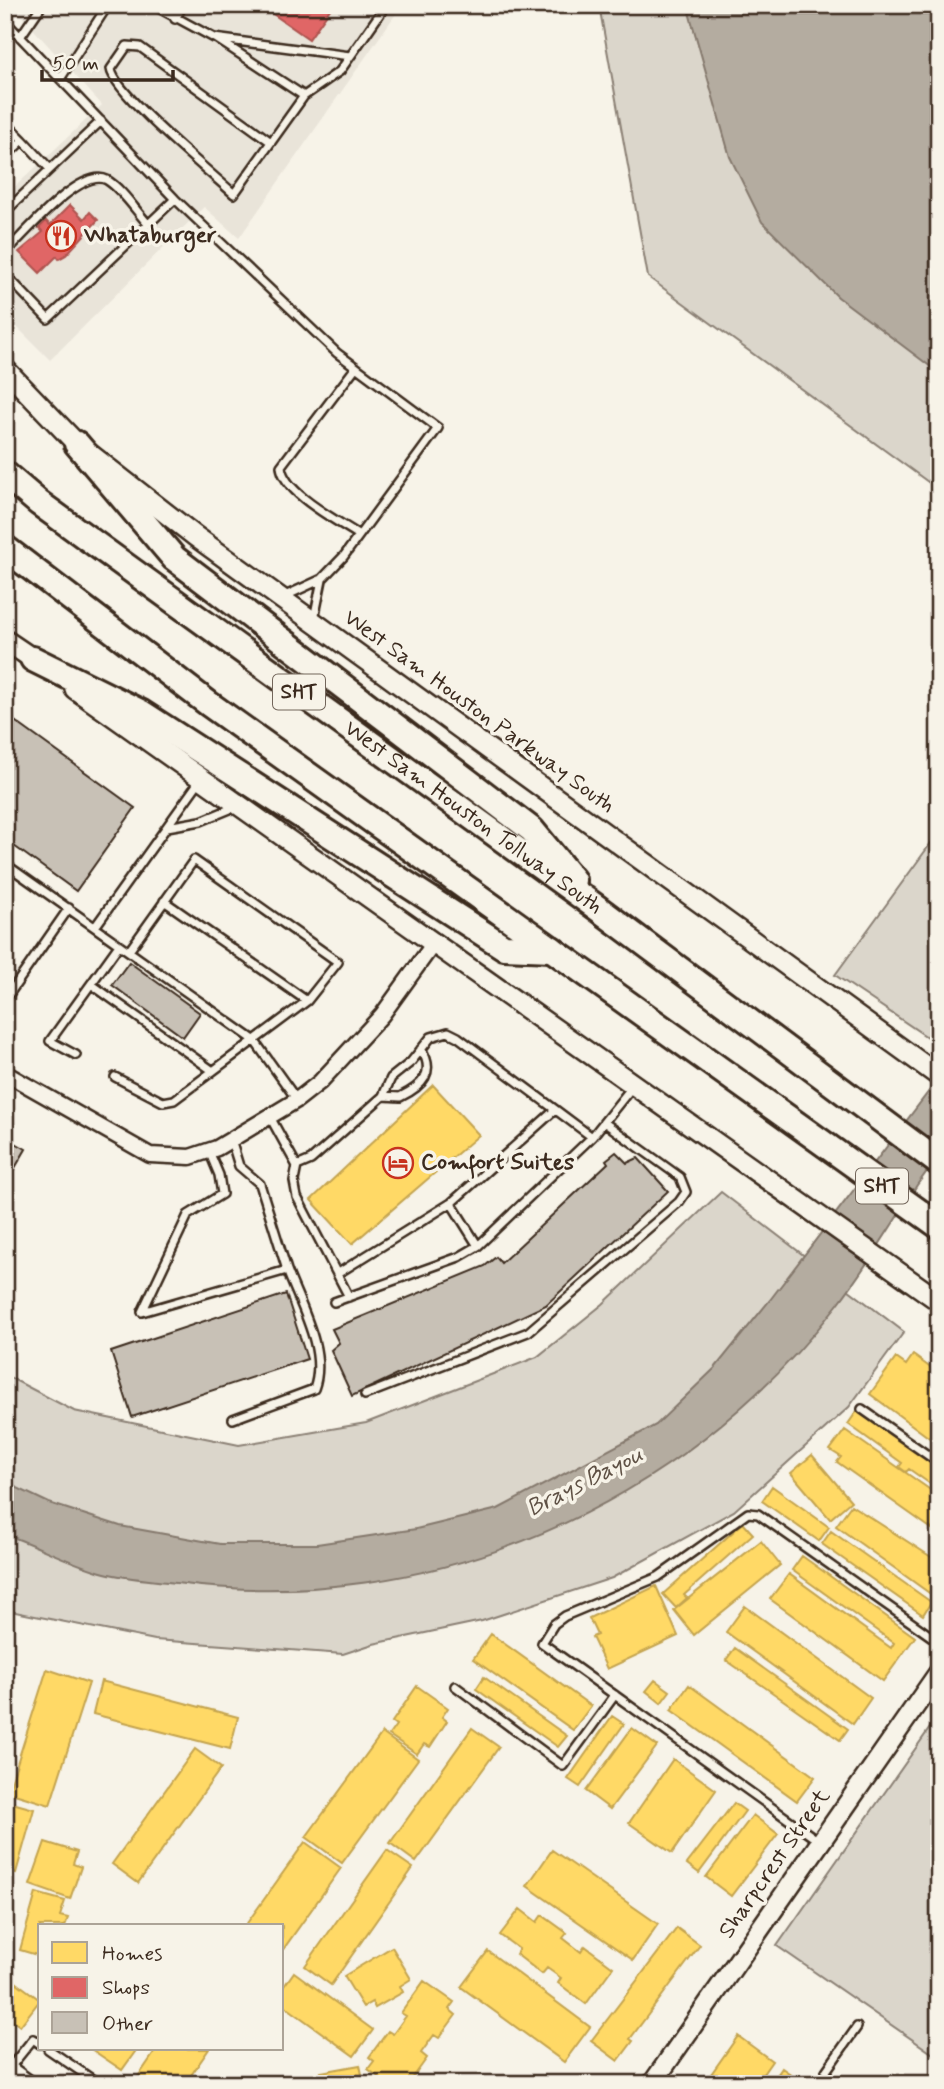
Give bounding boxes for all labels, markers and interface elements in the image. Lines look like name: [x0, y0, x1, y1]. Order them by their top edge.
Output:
scale bar: [42, 38, 173, 82]
text: 50 m: [52, 50, 99, 78]
restaurant icon: Whataburger: [44, 219, 78, 253]
place label: Whataburger: [83, 221, 217, 253]
street label: West Sam Houston Parkway South: [337, 603, 621, 821]
road number: SHT: [273, 674, 325, 710]
street label: West Sam Houston Tollway South: [338, 714, 609, 922]
hotel icon: Comfort Suites: [381, 1146, 415, 1180]
place label: Comfort Suites: [421, 1148, 575, 1179]
road number: SHT: [856, 1168, 908, 1204]
water label: Brays Bayou: [522, 1439, 648, 1525]
street label: Sharpcrest Street: [712, 1783, 838, 1945]
legend: [38, 1924, 284, 2050]
text: Homes: [102, 1940, 162, 1968]
text: Shops: [102, 1974, 150, 2002]
text: Other: [102, 2010, 153, 2038]

